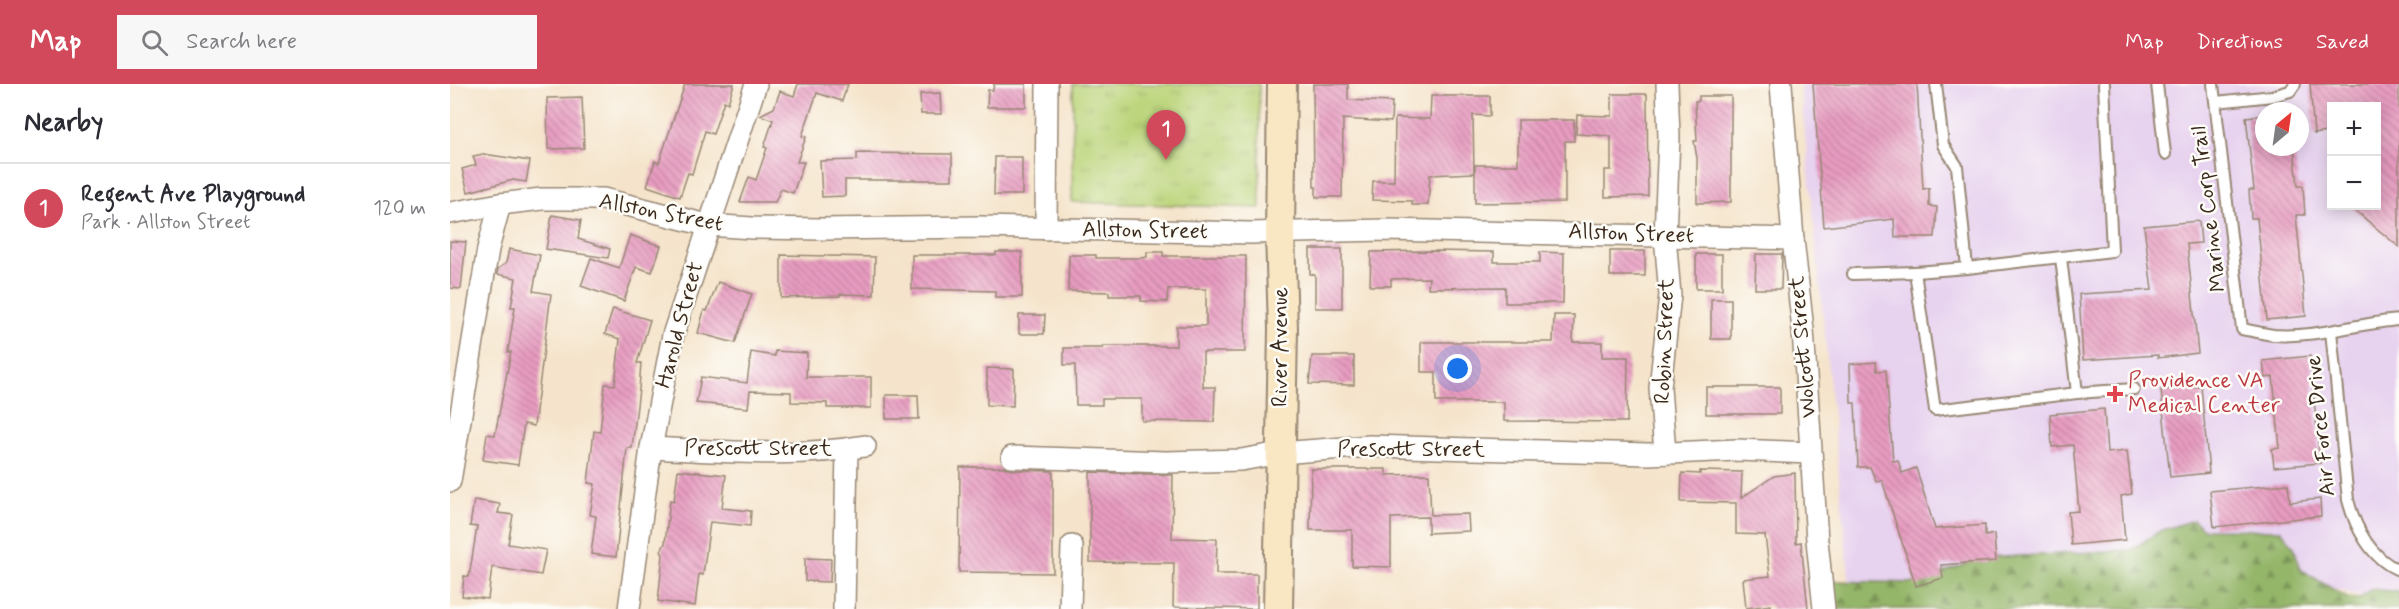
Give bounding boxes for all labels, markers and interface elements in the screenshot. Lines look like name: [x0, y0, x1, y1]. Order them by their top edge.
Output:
search box: [117, 15, 537, 69]
text: Map: [30, 24, 81, 61]
icon: search: [138, 26, 171, 59]
text: Search here: [186, 28, 297, 56]
text: Map: [2125, 28, 2164, 56]
text: Directions: [2197, 28, 2283, 56]
text: Saved: [2316, 28, 2369, 56]
north arrow: [2255, 102, 2309, 156]
map controls: [2327, 102, 2381, 210]
button: +: [2327, 102, 2381, 156]
text: Nearby: [24, 106, 103, 140]
pin: 1: [1146, 110, 1186, 160]
street label: Marine Corp Trail: [2185, 124, 2233, 294]
button: −: [2327, 156, 2381, 210]
text: Regent Ave Playground: [81, 181, 305, 209]
street label: Allston Street: [597, 187, 725, 239]
text: 1: [39, 195, 48, 222]
text: 120 m: [373, 195, 426, 222]
text: Park · Allston Street: [81, 209, 251, 236]
street label: Allston Street: [1082, 216, 1208, 246]
street label: Allston Street: [1568, 218, 1694, 250]
street label: Harold Street: [650, 259, 710, 391]
street label: Wolcott Street: [1783, 275, 1823, 419]
street label: Robin Street: [1649, 277, 1681, 404]
street label: River Avenue: [1267, 287, 1295, 407]
your location: [1443, 354, 1472, 383]
street label: Air Force Drive: [2300, 354, 2342, 498]
place label: Providence VA Medical Center: [2128, 367, 2281, 420]
marker: Providence VA Medical Center: [2106, 385, 2124, 403]
street label: Prescott Street: [684, 435, 832, 463]
street label: Prescott Street: [1337, 436, 1485, 464]

